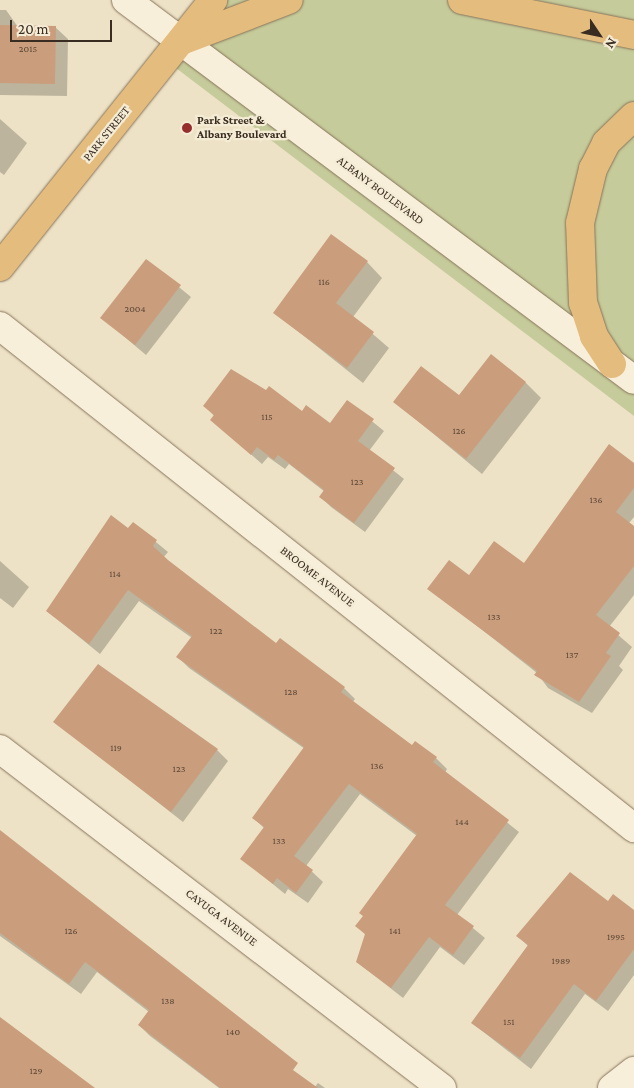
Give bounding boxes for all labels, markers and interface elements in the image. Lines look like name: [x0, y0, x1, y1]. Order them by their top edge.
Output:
scale bar: [12, 10, 115, 42]
north arrow: [574, 10, 624, 60]
text: 20 m: [18, 21, 49, 37]
text: N: [602, 35, 621, 52]
house number: 2015: [19, 43, 37, 55]
street label: PARK STREET: [80, 104, 134, 164]
place label: Park Street & Albany Boulevard: [197, 114, 287, 142]
marker: Park Street & Albany Boulevard: [181, 122, 193, 134]
street label: ALBANY BOULEVARD: [334, 154, 426, 228]
house number: 116: [318, 276, 330, 288]
house number: 2004: [124, 303, 146, 315]
house number: 115: [261, 411, 273, 423]
house number: 126: [452, 425, 466, 437]
house number: 123: [351, 476, 363, 488]
house number: 136: [589, 494, 603, 506]
street label: BROOME AVENUE: [277, 544, 357, 610]
house number: 114: [109, 568, 121, 580]
house number: 133: [488, 611, 500, 623]
house number: 122: [210, 625, 222, 637]
house number: 137: [566, 649, 578, 661]
house number: 128: [284, 686, 298, 698]
house number: 119: [110, 742, 122, 754]
house number: 136: [370, 760, 384, 772]
house number: 123: [173, 763, 185, 775]
house number: 144: [455, 816, 469, 828]
house number: 133: [273, 835, 285, 847]
street label: CAYUGA AVENUE: [182, 886, 260, 950]
house number: 126: [64, 925, 78, 937]
house number: 141: [389, 925, 401, 937]
house number: 1995: [607, 931, 625, 943]
house number: 1989: [552, 955, 570, 967]
house number: 138: [161, 995, 175, 1007]
house number: 151: [503, 1016, 515, 1028]
house number: 140: [226, 1026, 240, 1038]
house number: 129: [29, 1065, 43, 1077]

